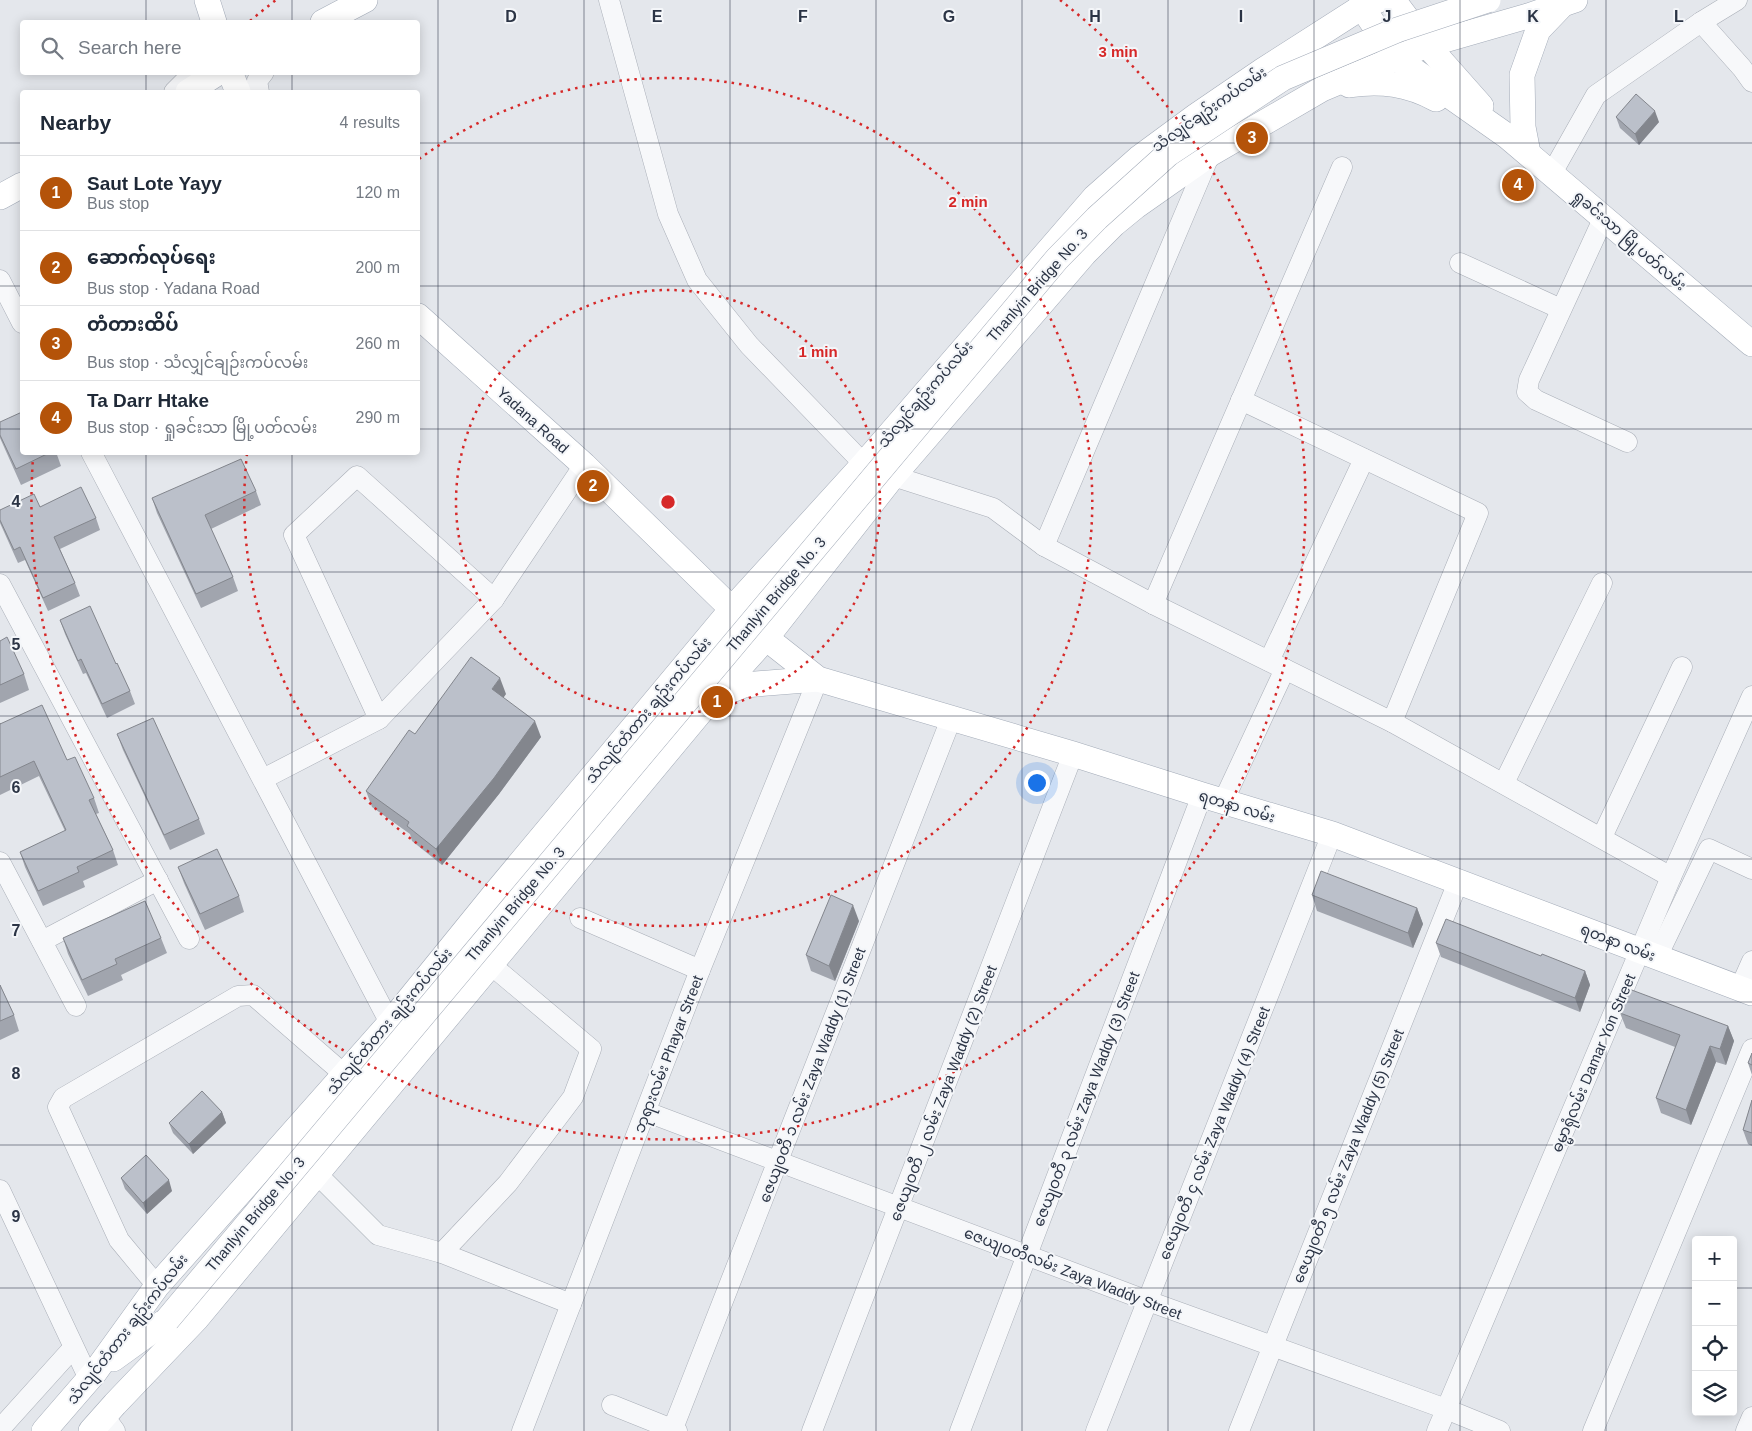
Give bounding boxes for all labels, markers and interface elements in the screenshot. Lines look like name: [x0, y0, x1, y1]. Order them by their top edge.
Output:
text: D: [505, 8, 517, 25]
text: E: [652, 8, 663, 25]
text: F: [798, 8, 808, 25]
text: G: [943, 8, 955, 25]
text: H: [1089, 8, 1101, 25]
text: I: [1239, 8, 1243, 25]
text: J: [1383, 8, 1391, 25]
text: K: [1527, 8, 1539, 25]
text: L: [1674, 8, 1684, 25]
search box: [20, 20, 420, 75]
icon: search: [38, 34, 66, 62]
text: Search here: [78, 37, 182, 58]
text: 3 min: [1098, 43, 1138, 60]
street label: သံလျှင်ချဉ်းကပ်လမ်း: [1148, 62, 1272, 158]
text: Nearby: [40, 111, 111, 134]
text: 4 results: [340, 114, 400, 131]
pin: 3: [1236, 119, 1268, 157]
pin: 4: [1502, 166, 1534, 204]
text: Saut Lote Yayy: [87, 173, 222, 194]
text: 1: [52, 184, 60, 201]
text: 120 m: [356, 184, 400, 201]
street label: ရှုခင်းသာ မြို့ပတ်လမ်း: [1567, 186, 1691, 297]
text: 2 min: [948, 193, 988, 210]
text: Bus stop: [87, 195, 149, 212]
street label: Thanlyin Bridge No. 3: [983, 225, 1091, 345]
text: ဆောက်လုပ်ရေး: [87, 247, 216, 268]
text: 2: [52, 259, 60, 276]
text: 200 m: [356, 259, 400, 276]
text: Bus stop · Yadana Road: [87, 280, 260, 297]
text: တံတားထိပ်: [87, 314, 179, 335]
text: 3: [52, 335, 60, 352]
text: 260 m: [356, 335, 400, 352]
street label: သံလျှင်ချဉ်းကပ်လမ်း: [873, 337, 979, 453]
text: 1 min: [798, 343, 838, 360]
text: Bus stop · သံလျှင်ချဉ်းကပ်လမ်း: [87, 354, 308, 371]
street label: Yadana Road: [494, 383, 572, 457]
text: Ta Darr Htake: [87, 390, 209, 411]
text: 4: [52, 409, 60, 426]
text: 290 m: [356, 409, 400, 426]
text: Bus stop · ရှုခင်းသာ မြို့ပတ်လမ်း: [87, 419, 317, 436]
pin: 2: [577, 467, 609, 505]
text: 4: [12, 493, 21, 510]
centre of rings: [659, 493, 677, 511]
street label: Thanlyin Bridge No. 3: [723, 533, 829, 655]
street label: သံလျင်တံတား ချဉ်းကပ်လမ်း: [581, 633, 717, 789]
text: 5: [12, 636, 21, 653]
pin: 1: [701, 683, 733, 721]
your location: [1024, 770, 1050, 796]
text: 6: [12, 779, 21, 796]
street label: ရတနာ လမ်း: [1196, 785, 1278, 829]
street label: Thanlyin Bridge No. 3: [462, 843, 568, 965]
street label: ရတနာ လမ်း: [1577, 919, 1658, 968]
text: 7: [12, 922, 21, 939]
street label: သံလျင်တံတား ချဉ်းကပ်လမ်း: [322, 944, 458, 1100]
street label: ဇေယျဝတီ ၁ လမ်း Zaya Waddy (1) Street: [754, 944, 873, 1206]
street label: ဇေယျဝတီ ၂ လမ်း Zaya Waddy (2) Street: [885, 962, 1004, 1225]
street label: ဇေယျဝတီ ၃ လမ်း Zaya Waddy (3) Street: [1028, 968, 1147, 1230]
street label: ဓမ္မာရုံလမ်း Damar Yon Street: [1547, 970, 1643, 1156]
street label: ဘုရားလမ်း Phayar Street: [629, 972, 710, 1137]
street label: ဇေယျဝတီ ၄ လမ်း Zaya Waddy (4) Street: [1154, 1003, 1277, 1264]
street label: ဇေယျဝတီ ၅ လမ်း Zaya Waddy (5) Street: [1288, 1025, 1411, 1287]
text: 8: [12, 1065, 21, 1082]
street label: Thanlyin Bridge No. 3: [202, 1153, 308, 1275]
text: 9: [12, 1208, 21, 1225]
street label: ဇေယျဝတီလမ်း Zaya Waddy Street: [960, 1223, 1185, 1326]
map controls: [1692, 1236, 1737, 1416]
button: +: [1692, 1236, 1737, 1281]
street label: သံလျင်တံတား ချဉ်းကပ်လမ်း: [62, 1250, 194, 1410]
button: −: [1692, 1281, 1737, 1326]
button: locate: [1692, 1326, 1737, 1371]
button: layers: [1692, 1371, 1737, 1416]

